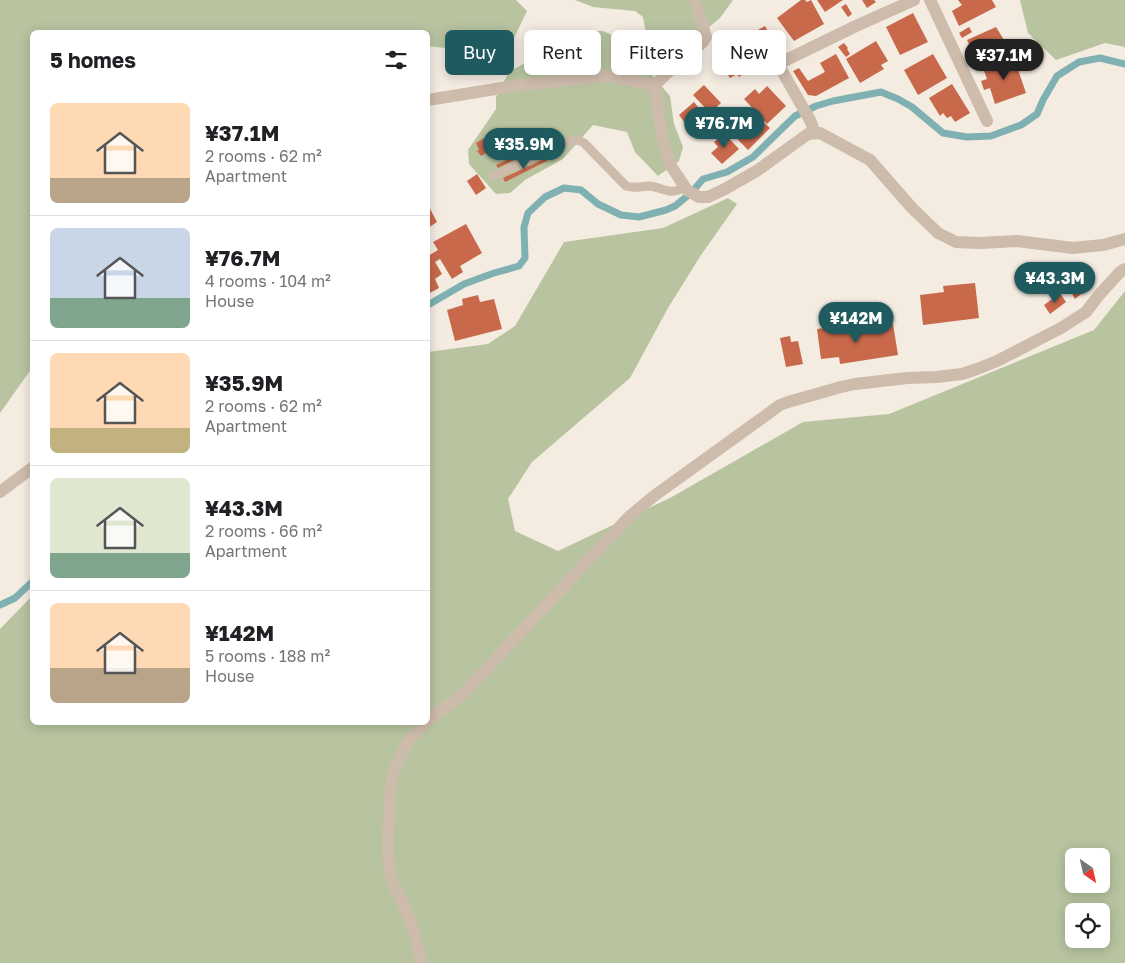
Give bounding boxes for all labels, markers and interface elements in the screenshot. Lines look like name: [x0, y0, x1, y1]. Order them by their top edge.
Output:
chip: Buy: [445, 30, 514, 75]
chip: Rent: [524, 30, 601, 75]
chip: Filters: [611, 30, 702, 75]
chip: New: [712, 30, 786, 75]
pin: ¥37.1M: [963, 38, 1045, 81]
text: ¥37.1M: [976, 45, 1032, 65]
icon: filters: [382, 46, 410, 74]
text: 5 homes: [50, 47, 136, 73]
pin: ¥76.7M: [683, 106, 765, 149]
text: ¥76.7M: [695, 113, 753, 133]
text: ¥37.1M: [205, 120, 279, 146]
icon: home: [90, 123, 150, 183]
pin: ¥35.9M: [483, 128, 565, 170]
text: ¥35.9M: [494, 134, 554, 154]
text: 2 rooms · 62 m²: [205, 146, 322, 166]
text: Apartment: [205, 166, 287, 186]
text: ¥76.7M: [205, 245, 281, 271]
icon: home: [90, 248, 150, 308]
pin: ¥43.3M: [1014, 262, 1096, 304]
text: ¥43.3M: [1025, 268, 1085, 288]
text: 4 rooms · 104 m²: [205, 271, 331, 291]
text: House: [205, 291, 254, 311]
pin: ¥142M: [821, 302, 891, 344]
text: ¥142M: [830, 308, 882, 328]
text: ¥35.9M: [205, 370, 283, 396]
icon: home: [90, 373, 150, 433]
text: 2 rooms · 62 m²: [205, 396, 322, 416]
text: Apartment: [205, 416, 287, 436]
text: ¥43.3M: [205, 495, 283, 521]
icon: home: [90, 498, 150, 558]
text: 2 rooms · 66 m²: [205, 521, 322, 541]
text: Apartment: [205, 541, 287, 561]
text: ¥142M: [205, 620, 274, 646]
icon: home: [90, 623, 150, 683]
text: 5 rooms · 188 m²: [205, 646, 330, 666]
text: House: [205, 666, 254, 686]
north arrow: [1065, 848, 1110, 892]
map controls: [1065, 848, 1110, 948]
button: locate: [1065, 903, 1110, 948]

